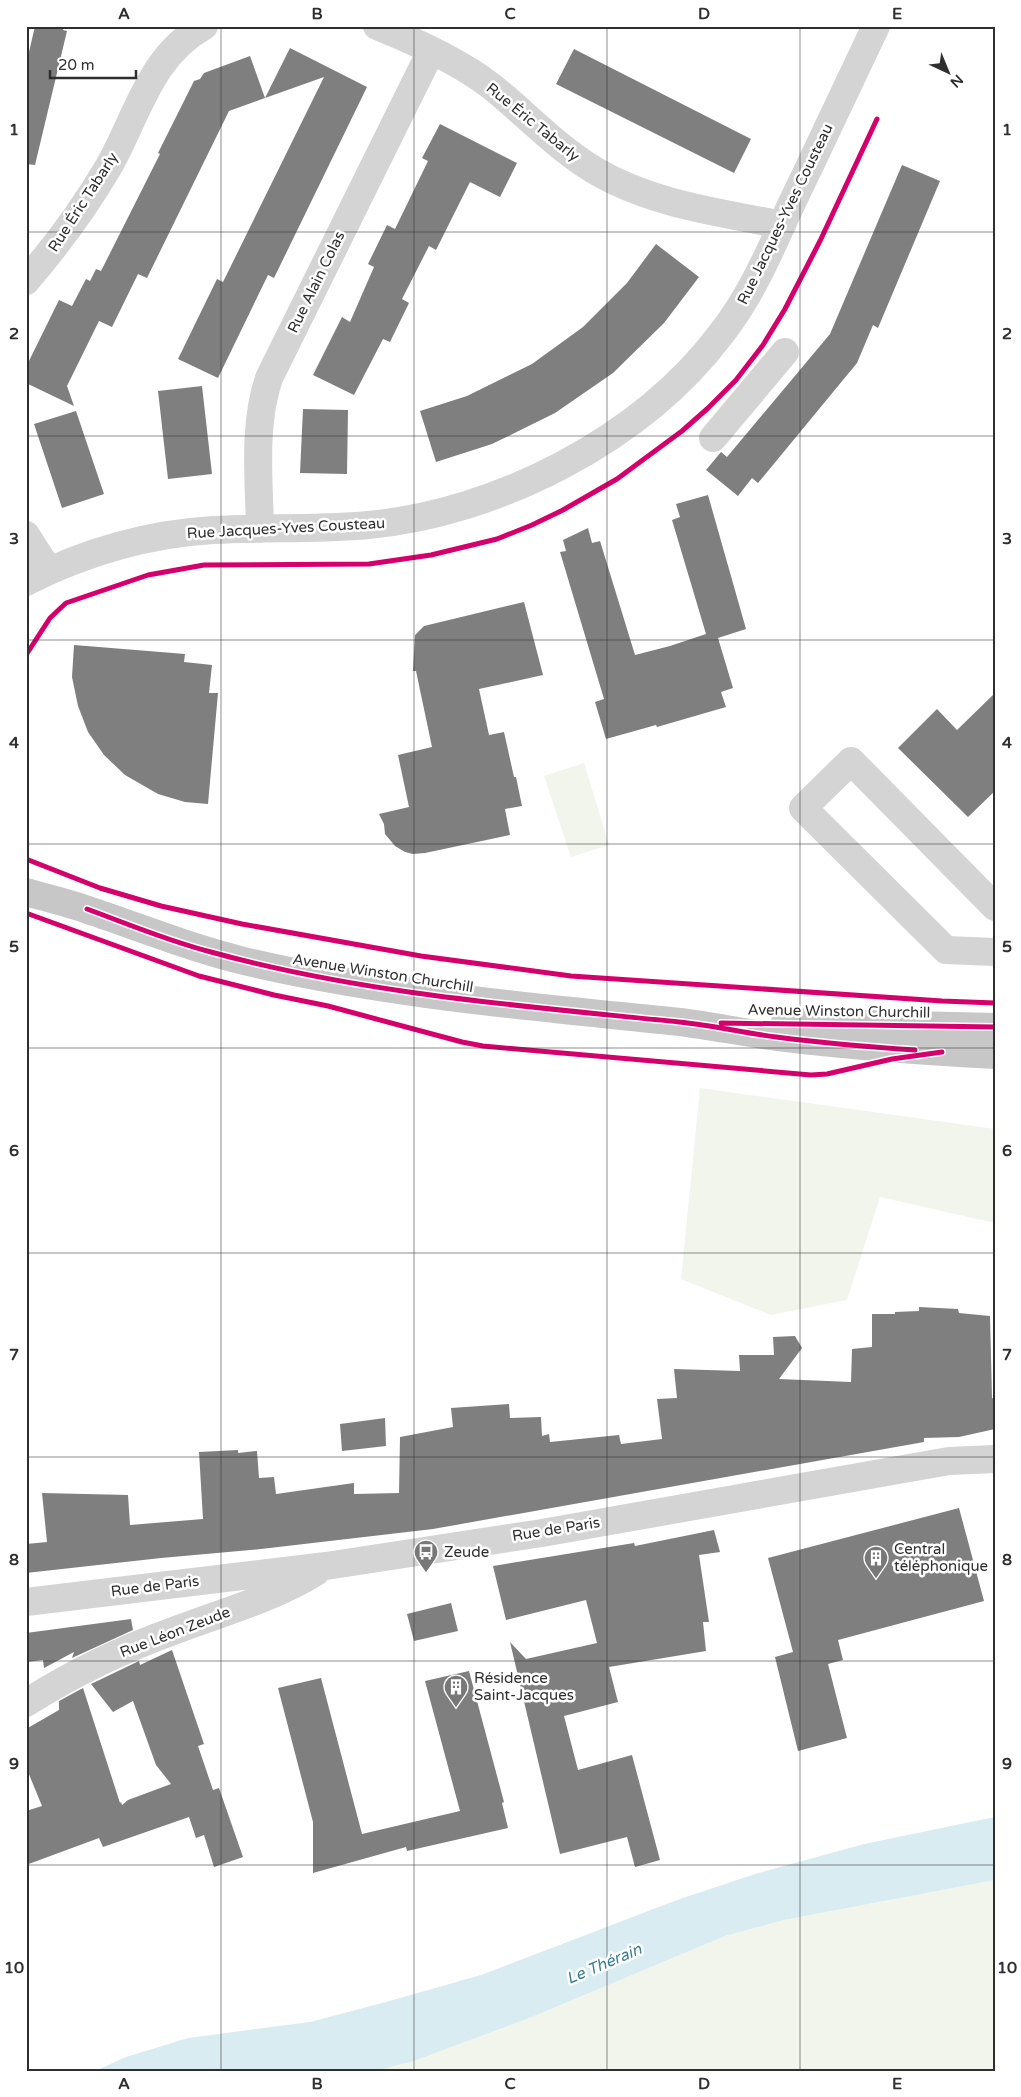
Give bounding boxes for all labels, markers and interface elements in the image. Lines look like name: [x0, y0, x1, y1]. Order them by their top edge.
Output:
text: A: [118, 4, 130, 24]
text: B: [311, 4, 323, 24]
text: C: [504, 4, 516, 24]
text: D: [698, 4, 710, 24]
text: E: [892, 4, 902, 24]
scale bar: [50, 48, 136, 80]
north arrow: [924, 48, 974, 98]
text: 20 m: [58, 56, 95, 74]
text: N: [947, 71, 967, 91]
street label: Rue Éric Tabarly: [483, 79, 583, 165]
text: 1: [9, 120, 19, 140]
text: 1: [1002, 120, 1012, 140]
street label: Rue Jacques-Yves Cousteau: [733, 121, 837, 307]
street label: Rue Éric Tabarly: [44, 149, 122, 255]
street label: Rue Alain Colas: [284, 228, 348, 336]
text: 2: [9, 324, 19, 344]
text: 2: [1002, 324, 1012, 344]
street label: Rue Jacques-Yves Cousteau: [186, 514, 386, 542]
text: 3: [9, 529, 19, 549]
text: 3: [1002, 529, 1012, 549]
text: 4: [9, 733, 19, 753]
text: 4: [1002, 733, 1012, 753]
text: 5: [9, 937, 19, 957]
text: 5: [1002, 937, 1012, 957]
street label: Avenue Winston Churchill: [291, 950, 475, 996]
street label: Avenue Winston Churchill: [747, 1000, 931, 1022]
text: 6: [9, 1141, 19, 1161]
text: 6: [1002, 1141, 1012, 1161]
text: 7: [9, 1345, 19, 1365]
text: 7: [1002, 1345, 1012, 1365]
street label: Rue de Paris: [511, 1513, 601, 1545]
bus stop icon: Zeude: [413, 1539, 439, 1573]
place label: Central téléphonique: [894, 1540, 988, 1575]
place label: Zeude: [444, 1543, 489, 1561]
building icon: Central téléphonique: [863, 1545, 889, 1579]
text: 8: [9, 1550, 19, 1570]
text: 8: [1002, 1550, 1012, 1570]
street label: Rue de Paris: [110, 1572, 200, 1600]
street label: Rue Léon Zeude: [117, 1603, 233, 1661]
place label: Résidence Saint-Jacques: [474, 1669, 574, 1704]
building icon: Résidence Saint-Jacques: [443, 1674, 469, 1708]
text: 9: [9, 1754, 19, 1774]
text: 9: [1002, 1754, 1012, 1774]
water label: Le Thérain: [563, 1939, 646, 1989]
text: 10: [4, 1958, 24, 1978]
text: 10: [997, 1958, 1017, 1978]
text: A: [118, 2074, 130, 2094]
text: B: [311, 2074, 323, 2094]
text: C: [504, 2074, 516, 2094]
text: D: [698, 2074, 710, 2094]
text: E: [892, 2074, 902, 2094]

